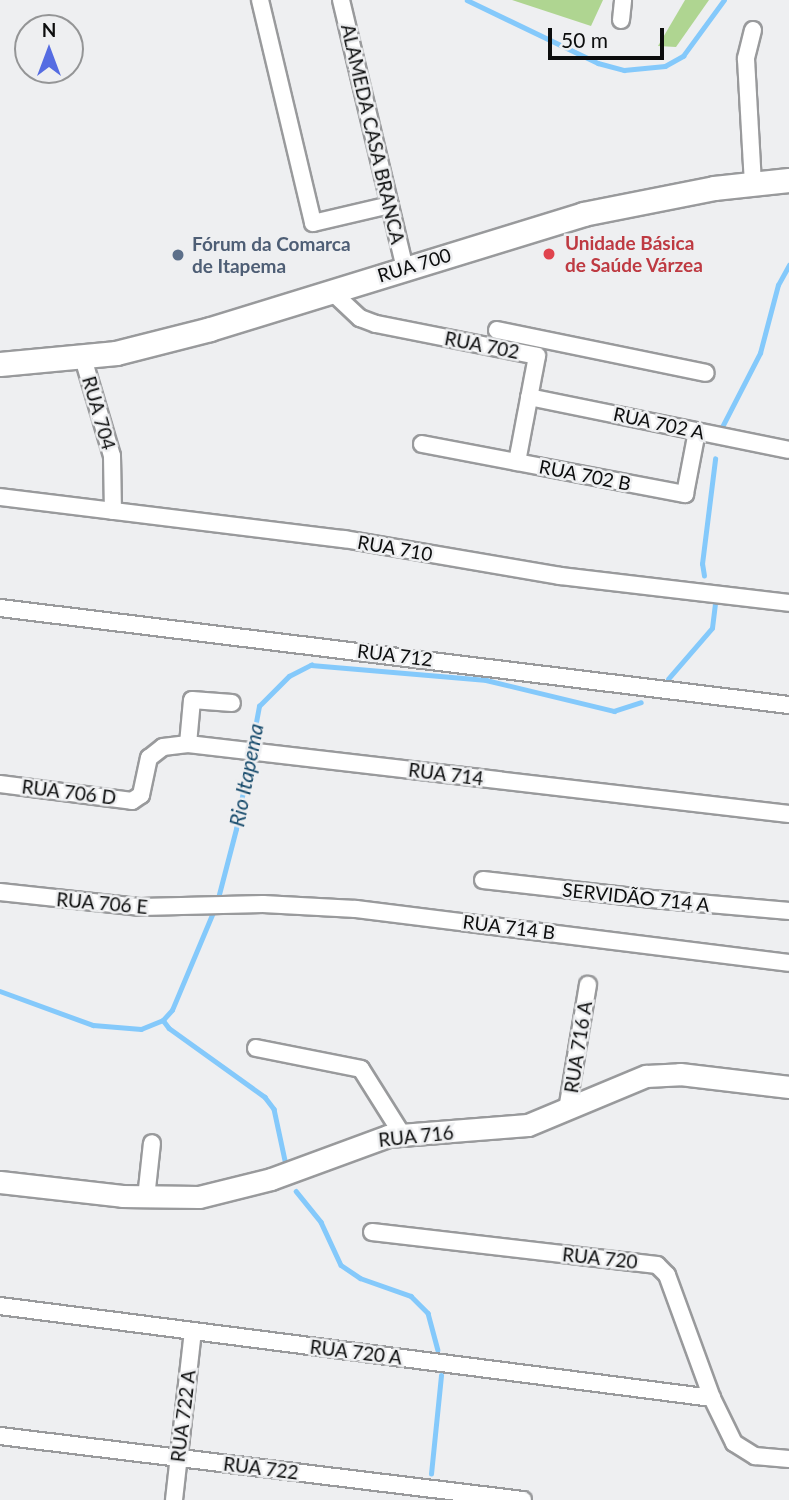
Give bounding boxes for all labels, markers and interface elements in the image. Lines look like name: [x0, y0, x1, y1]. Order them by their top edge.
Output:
north arrow: [14, 14, 84, 84]
scale bar: [551, 14, 666, 58]
text: N: [42, 18, 56, 41]
street label: ALAMEDA CASA BRANCA: [336, 21, 410, 247]
text: 50 m: [561, 27, 608, 52]
place label: Unidade Básica de Saúde Várzea: [565, 232, 704, 276]
place label: Fórum da Comarca de Itapema: [192, 233, 351, 277]
street label: RUA 700: [374, 243, 454, 287]
marker: Unidade Básica de Saúde Várzea: [539, 244, 559, 264]
marker: Fórum da Comarca de Itapema: [170, 247, 186, 263]
street label: RUA 702: [442, 327, 522, 363]
street label: RUA 704: [78, 373, 120, 453]
street label: RUA 702 A: [611, 402, 707, 444]
street label: RUA 702 B: [537, 455, 633, 495]
street label: RUA 710: [355, 530, 435, 566]
street label: RUA 712: [356, 639, 434, 671]
water label: Rio Itapema: [224, 721, 268, 829]
street label: RUA 714: [407, 758, 485, 790]
street label: RUA 706 D: [20, 775, 118, 809]
street label: SERVIDÃO 714 A: [561, 878, 711, 916]
street label: RUA 706 E: [55, 888, 149, 918]
street label: RUA 714 B: [461, 910, 557, 944]
street label: RUA 716 A: [559, 999, 597, 1095]
street label: RUA 716: [377, 1121, 455, 1151]
street label: RUA 720: [561, 1243, 639, 1273]
street label: RUA 720 A: [308, 1335, 404, 1369]
street label: RUA 722 A: [166, 1368, 200, 1464]
street label: RUA 722: [222, 1452, 300, 1484]

